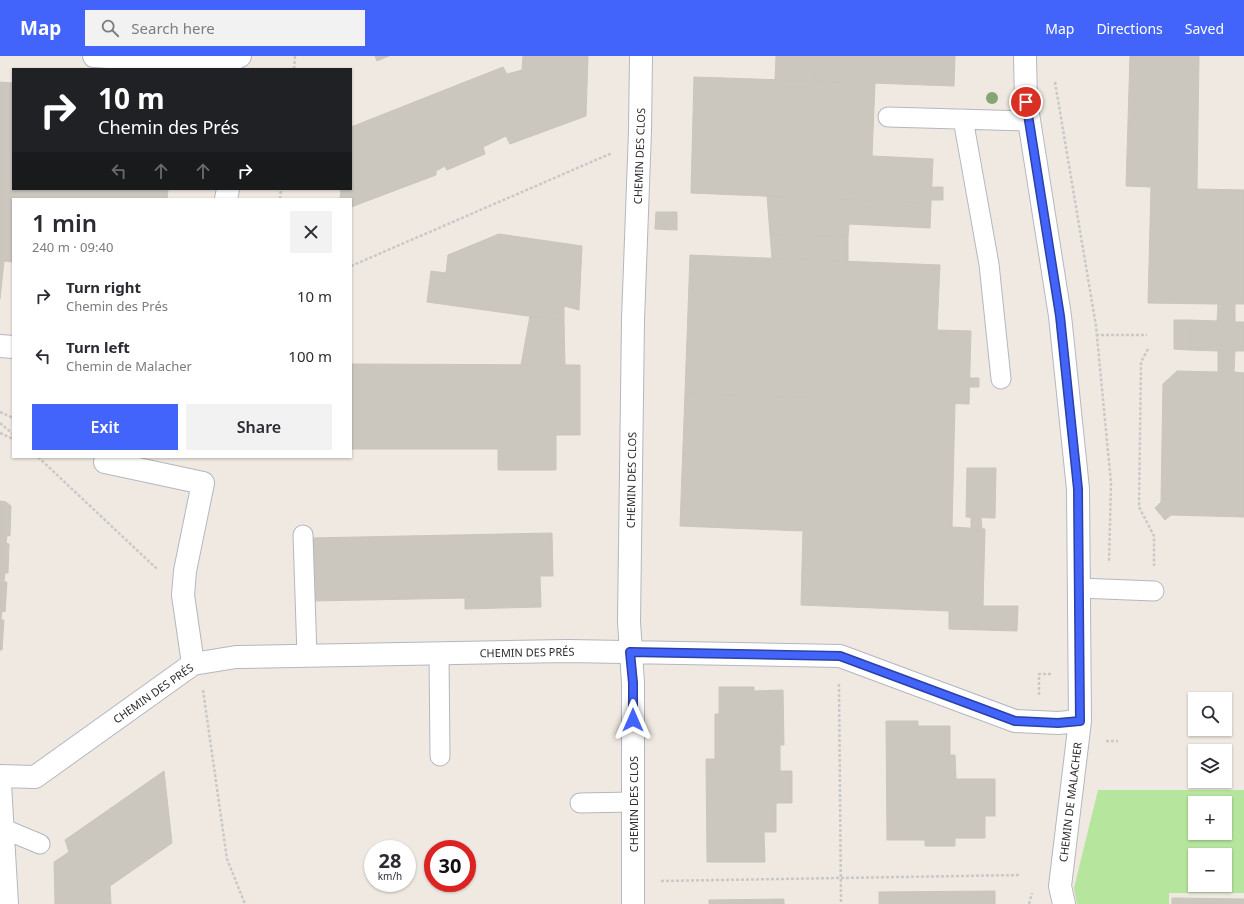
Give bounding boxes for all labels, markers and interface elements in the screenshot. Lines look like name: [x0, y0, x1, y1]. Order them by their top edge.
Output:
search box: [85, 10, 365, 46]
text: Map: [20, 15, 61, 41]
icon: search: [99, 17, 121, 39]
text: Search here: [131, 18, 215, 38]
text: Map: [1045, 19, 1074, 38]
text: Directions: [1096, 19, 1163, 38]
text: Saved: [1185, 19, 1224, 38]
text: 10 m: [98, 79, 165, 117]
icon: right: [32, 84, 84, 136]
pin: [1009, 85, 1043, 119]
icon: arrive: [1015, 91, 1037, 113]
street label: CHEMIN DES CLOS: [630, 108, 648, 204]
text: Chemin des Prés: [98, 115, 239, 139]
icon: left: [108, 160, 130, 182]
icon: ahead: [150, 160, 172, 182]
icon: ahead: [192, 160, 214, 182]
icon: right: [234, 160, 256, 182]
text: 1 min: [32, 206, 97, 239]
button: close: [290, 211, 332, 253]
text: 240 m · 09:40: [32, 238, 113, 256]
text: Turn right: [66, 277, 141, 297]
icon: right: [32, 285, 54, 307]
text: 10 m: [297, 286, 332, 306]
text: Chemin des Prés: [66, 297, 168, 315]
text: Turn left: [66, 337, 130, 357]
icon: left: [32, 345, 54, 367]
text: 100 m: [288, 346, 332, 366]
text: Chemin de Malacher: [66, 357, 192, 375]
button: Exit: [32, 404, 178, 450]
button: Share: [186, 404, 332, 450]
street label: CHEMIN DES CLOS: [623, 432, 639, 528]
street label: CHEMIN DES PRÉS: [479, 644, 575, 660]
street label: CHEMIN DES PRÉS: [110, 660, 196, 726]
map controls: [1188, 692, 1232, 892]
button: search: [1188, 692, 1232, 736]
position arrow: [612, 699, 654, 741]
street label: CHEMIN DE MALACHER: [1055, 741, 1085, 863]
button: layers: [1188, 744, 1232, 788]
street label: CHEMIN DES CLOS: [626, 756, 641, 852]
button: +: [1188, 796, 1232, 840]
speed limit sign: 30: [424, 840, 476, 892]
text: 28: [379, 847, 401, 874]
button: −: [1188, 848, 1232, 892]
text: km/h: [378, 869, 402, 883]

